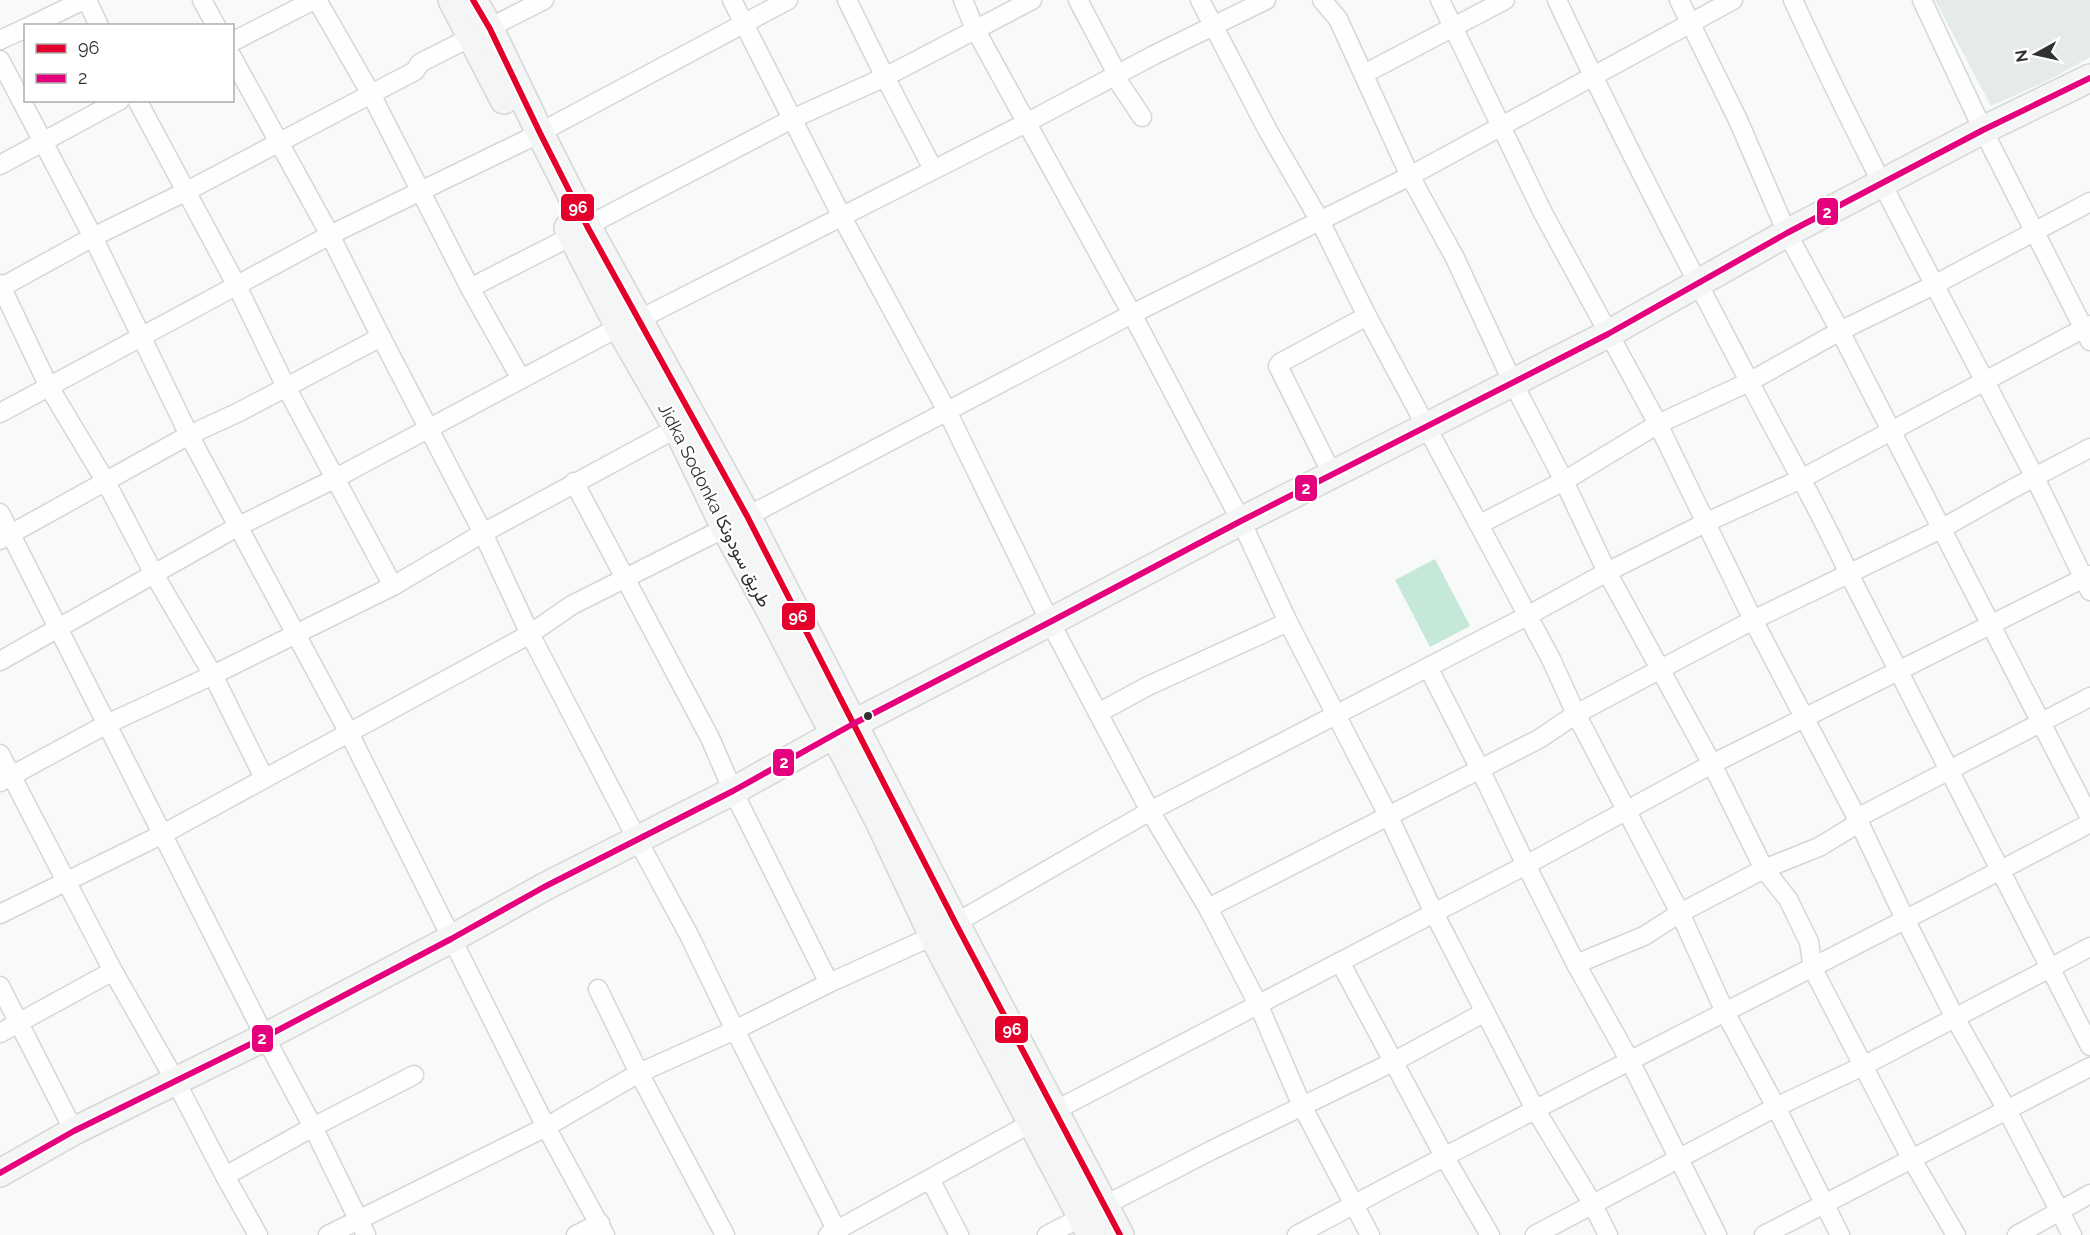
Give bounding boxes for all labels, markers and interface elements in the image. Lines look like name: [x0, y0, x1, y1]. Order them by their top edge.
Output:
legend: [24, 24, 234, 102]
north arrow: [2006, 24, 2066, 84]
text: 96: [78, 37, 100, 58]
text: N: [2011, 49, 2032, 63]
text: 2: [78, 67, 87, 88]
line badge: 96: [560, 193, 595, 222]
line badge: 2: [1816, 197, 1839, 226]
text: 96: [568, 198, 588, 217]
text: 2: [1822, 203, 1832, 222]
street label: Jidka Sodonka طريق سودونكا: [653, 399, 776, 611]
line badge: 2: [1294, 474, 1318, 502]
text: 2: [1301, 479, 1311, 498]
line badge: 96: [781, 602, 816, 631]
text: 96: [788, 607, 808, 626]
unlabelled marker: [862, 710, 874, 722]
line badge: 2: [772, 748, 795, 777]
text: 2: [779, 753, 789, 772]
line badge: 96: [994, 1015, 1029, 1044]
text: 96: [1002, 1020, 1022, 1039]
line badge: 2: [251, 1024, 274, 1053]
text: 2: [257, 1029, 267, 1048]

